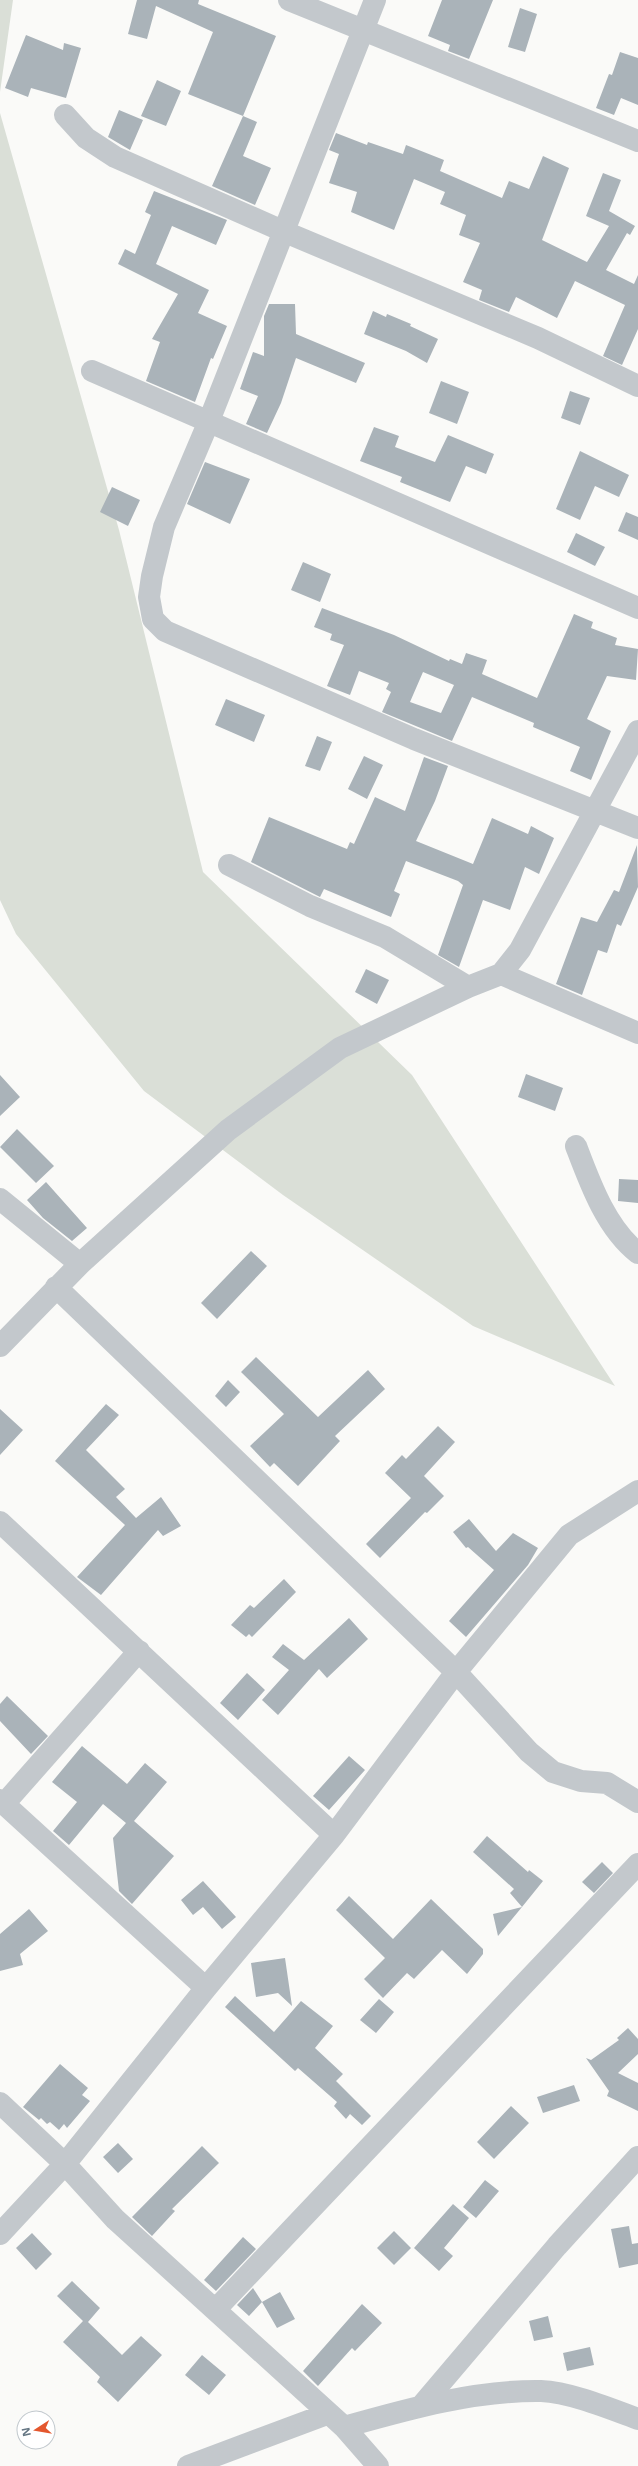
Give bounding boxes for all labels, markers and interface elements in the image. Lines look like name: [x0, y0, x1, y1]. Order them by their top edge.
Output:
north arrow: [16, 2410, 56, 2450]
text: N: [17, 2426, 34, 2438]

